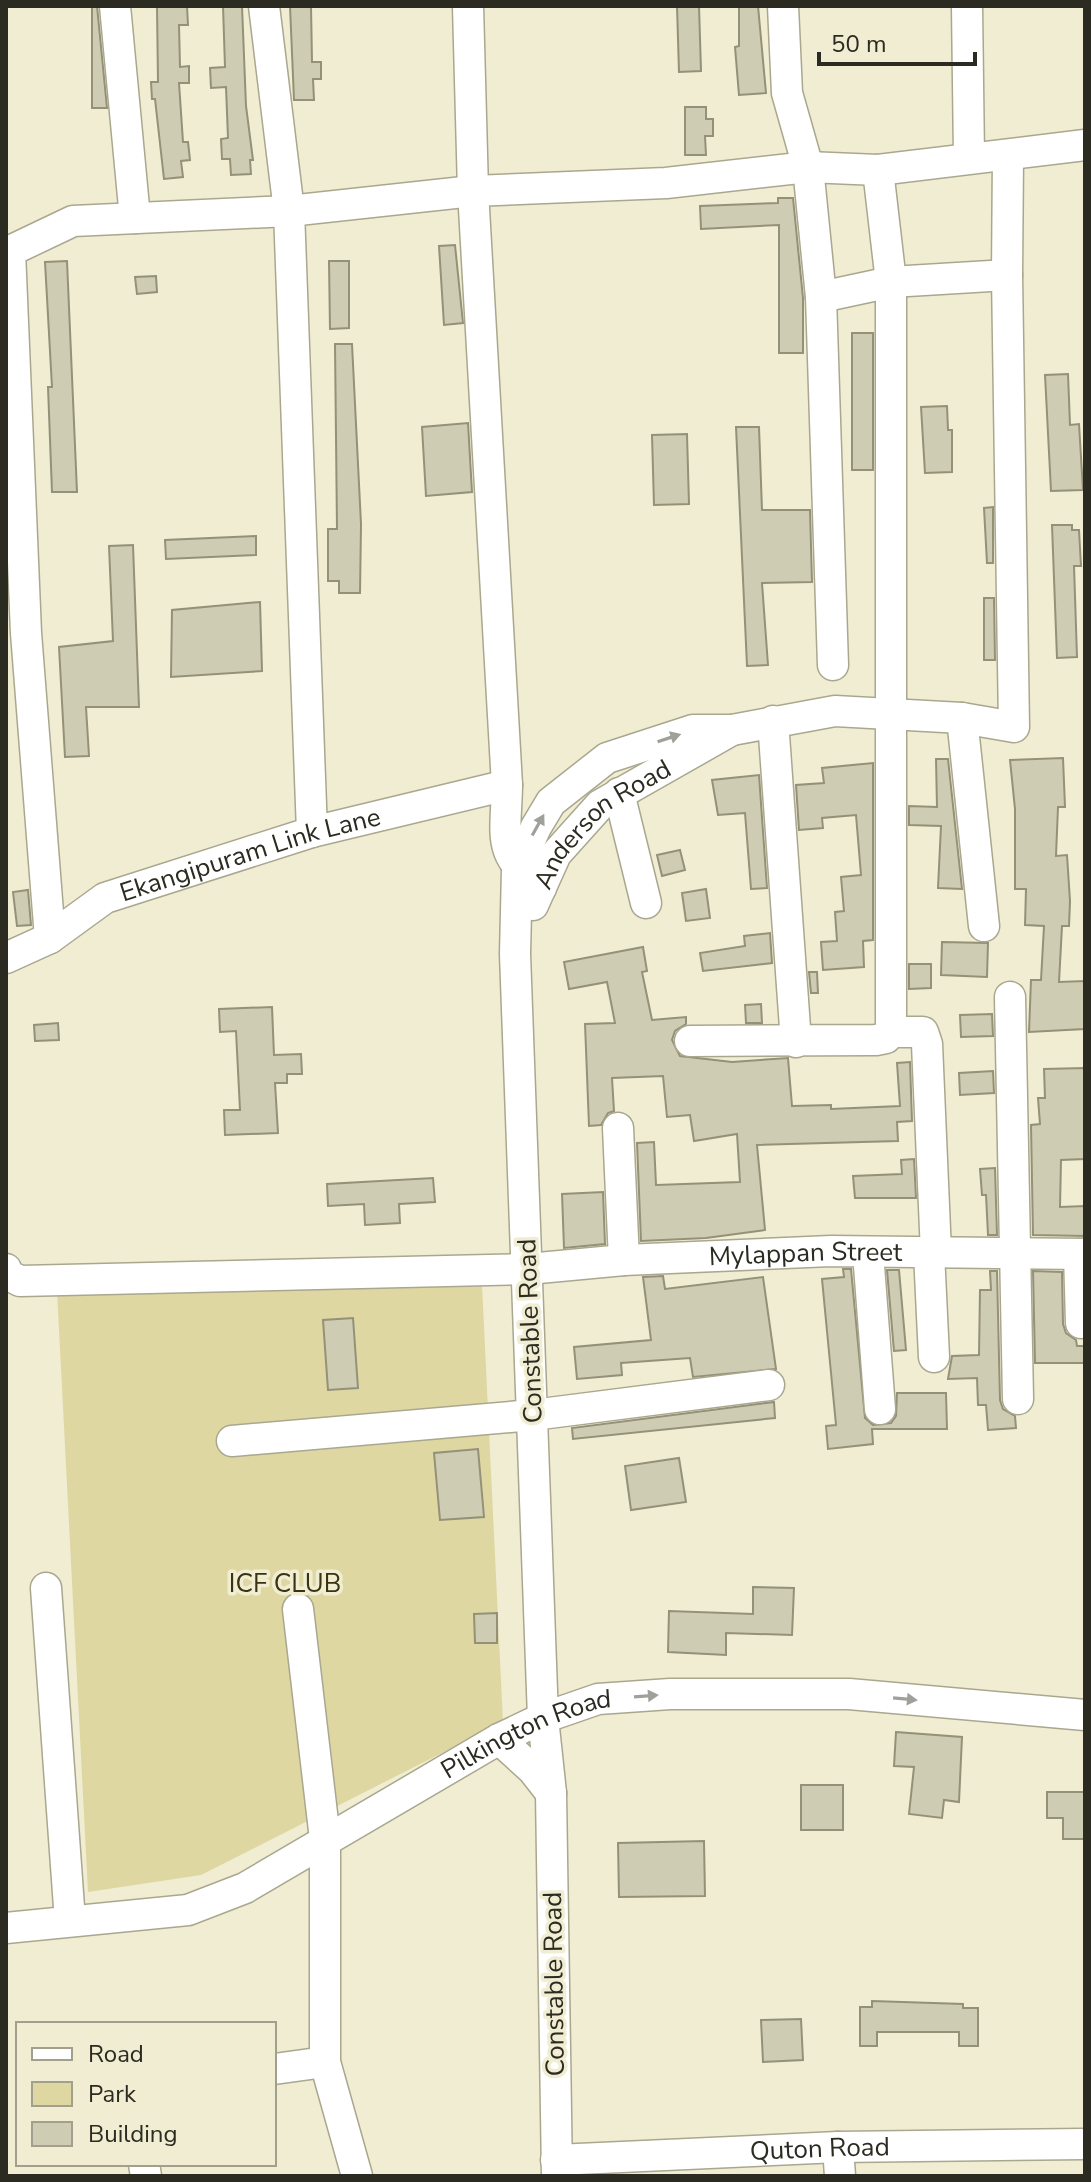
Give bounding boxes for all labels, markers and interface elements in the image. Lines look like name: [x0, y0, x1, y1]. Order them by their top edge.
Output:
scale bar: [819, 16, 975, 66]
text: 50 m: [831, 28, 887, 60]
one-way arrow: [657, 731, 681, 744]
street label: Anderson Road: [525, 751, 677, 894]
street label: Ekangipuram Link Lane: [115, 799, 384, 910]
one-way arrow: [531, 814, 545, 836]
street label: Mylappan Street: [708, 1234, 903, 1274]
street label: Constable Road: [509, 1238, 551, 1424]
park label: ICF CLUB: [229, 1566, 341, 1601]
street label: Pilkington Road: [434, 1681, 612, 1787]
one-way arrow: [634, 1689, 659, 1702]
one-way arrow: [893, 1693, 918, 1706]
street label: Constable Road: [535, 1891, 573, 2077]
legend: [16, 2022, 276, 2166]
text: Road: [88, 2038, 144, 2070]
text: Park: [88, 2078, 137, 2110]
text: Building: [88, 2118, 178, 2150]
street label: Quton Road: [749, 2129, 890, 2169]

